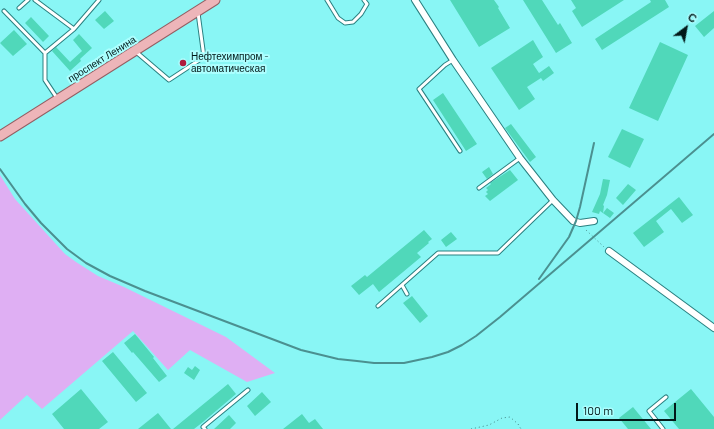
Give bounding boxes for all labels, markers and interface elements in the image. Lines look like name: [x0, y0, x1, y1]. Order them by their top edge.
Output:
north arrow: [666, 8, 706, 48]
text: С: [686, 10, 699, 25]
street label: проспект Ленина: [66, 33, 138, 85]
place label: Нефтехимпром - автоматическая: [191, 51, 268, 74]
marker: Нефтехимпром - автоматическая: [178, 58, 188, 68]
scale bar: [578, 395, 678, 421]
text: 100 m: [583, 403, 613, 417]

